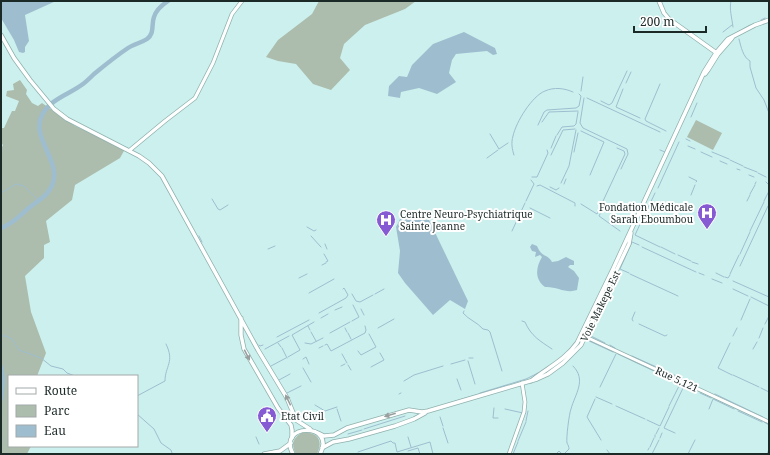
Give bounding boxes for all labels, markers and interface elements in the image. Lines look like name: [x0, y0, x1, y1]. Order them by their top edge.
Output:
scale bar: [634, 8, 706, 34]
text: 200 m: [640, 13, 675, 30]
place label: Fondation Médicale Sarah Eboumbou: [599, 200, 694, 226]
hospital icon: Fondation Médicale Sarah Eboumbou: [696, 202, 718, 230]
place label: Centre Neuro-Psychiatrique Sainte Jeanne: [400, 207, 533, 233]
hospital icon: Centre Neuro-Psychiatrique Sainte Jeanne: [375, 209, 397, 237]
street label: Voie Makepe Est: [577, 268, 623, 344]
one-way arrow: [244, 349, 251, 360]
street label: Rue 5.121: [653, 363, 701, 395]
legend: [8, 375, 138, 447]
text: Route: [44, 382, 77, 399]
one-way arrow: [284, 394, 291, 405]
text: Parc: [44, 402, 70, 419]
public building icon: Etat Civil: [256, 405, 278, 433]
place label: Etat Civil: [281, 409, 324, 423]
one-way arrow: [383, 412, 395, 418]
text: Eau: [44, 422, 66, 439]

